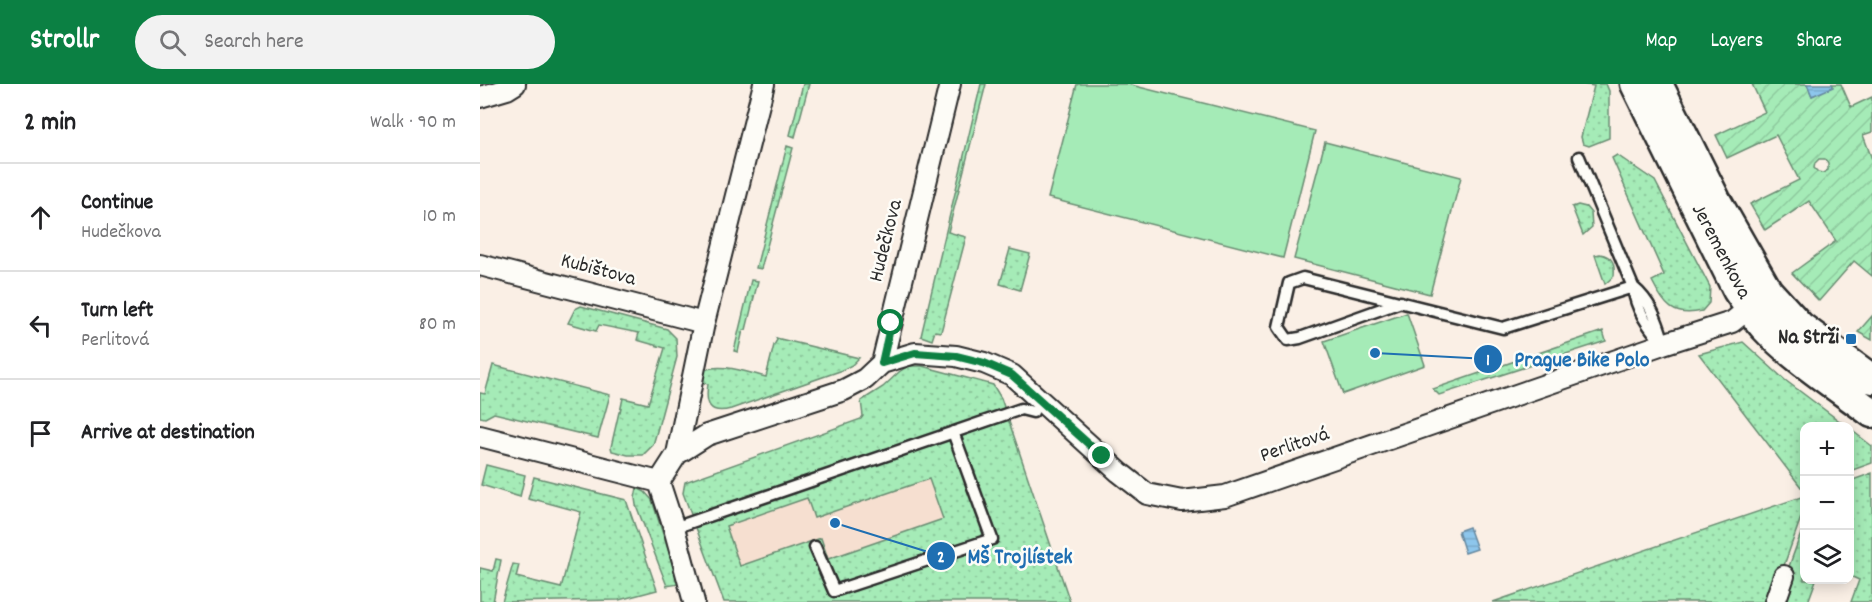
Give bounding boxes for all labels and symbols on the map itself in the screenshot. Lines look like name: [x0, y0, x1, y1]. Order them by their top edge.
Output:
street label: Hudečkova: [862, 196, 912, 285]
street label: Jeremenkova: [1682, 199, 1758, 306]
street label: Kubištova: [557, 247, 640, 296]
route start: [877, 309, 903, 335]
place label: Na Strži: [1778, 324, 1839, 354]
marker: Na Strži: [1844, 332, 1858, 346]
callout: Prague Bike Polo: [1473, 339, 1662, 379]
text: Prague Bike Polo: [1514, 346, 1650, 377]
text: 1: [1486, 349, 1490, 374]
street label: Perlitová: [1256, 420, 1334, 472]
route end: [1088, 442, 1114, 468]
callout: MŠ Trojlístek: [926, 536, 1085, 576]
text: MŠ Trojlístek: [968, 543, 1072, 574]
text: 2: [937, 546, 945, 571]

